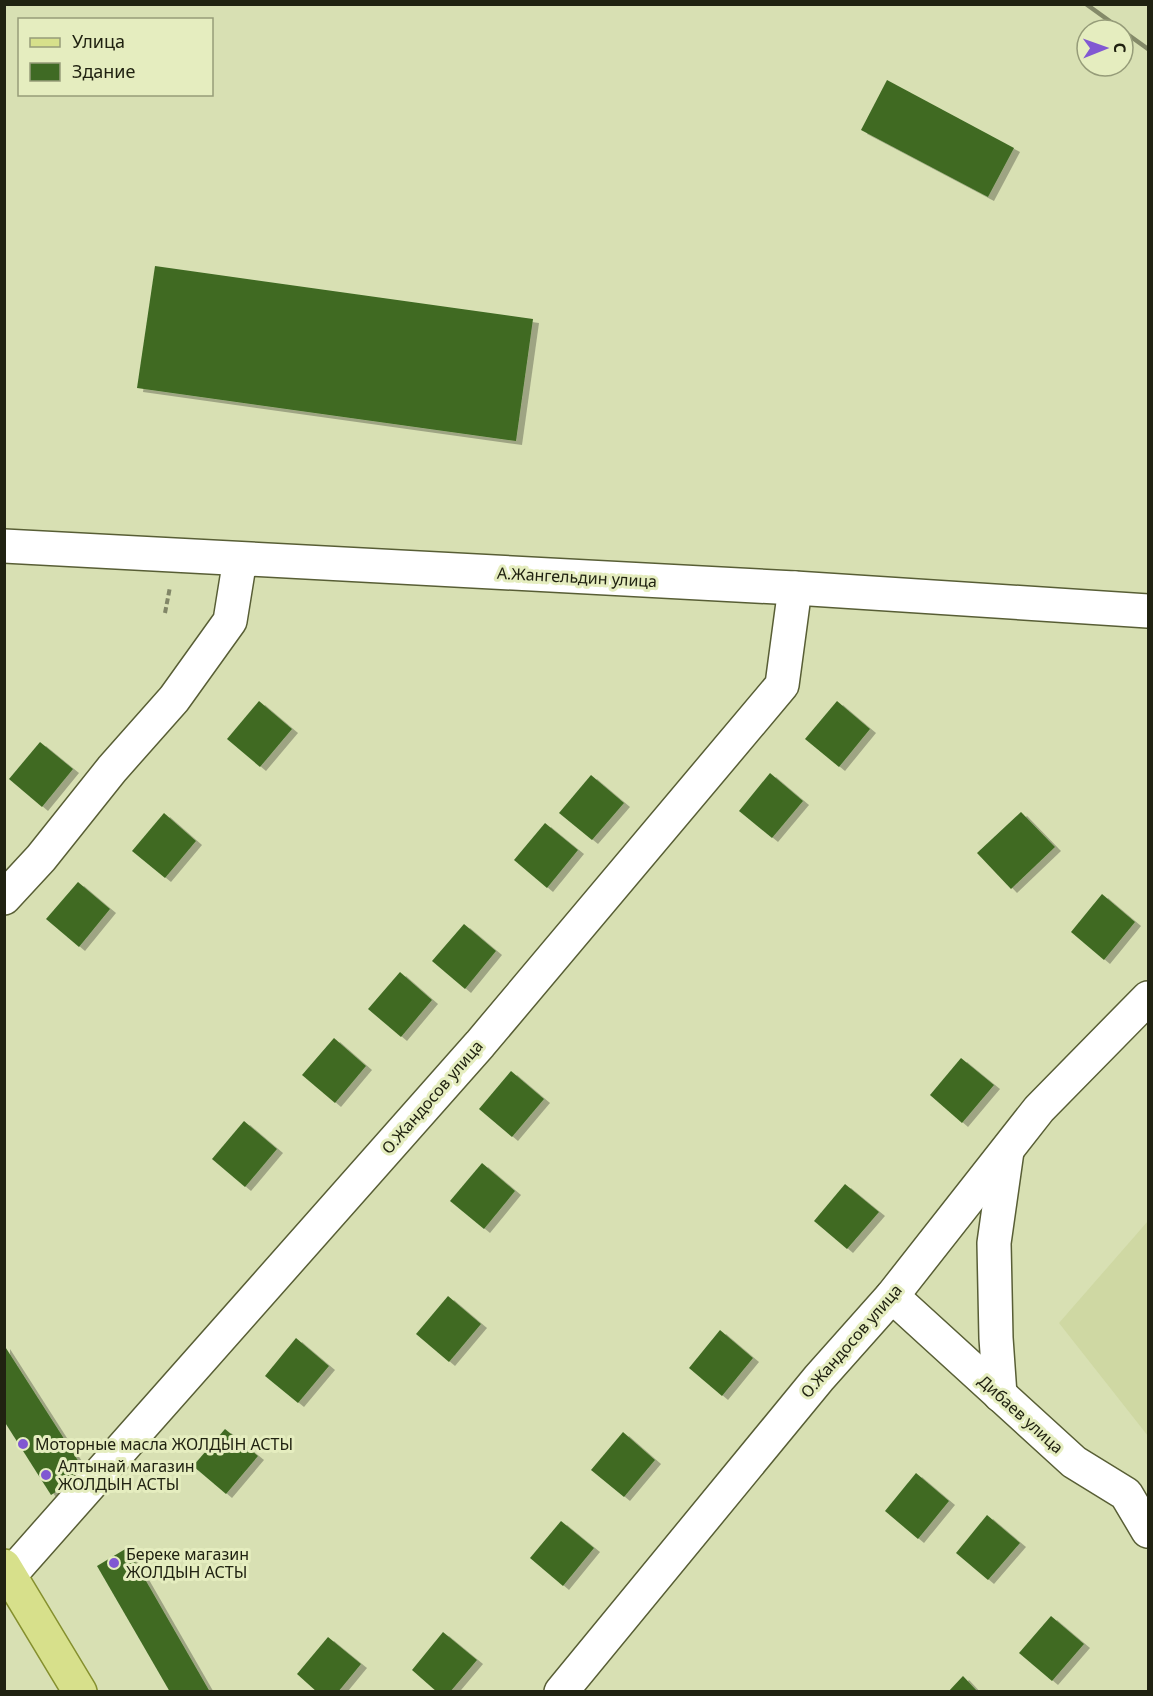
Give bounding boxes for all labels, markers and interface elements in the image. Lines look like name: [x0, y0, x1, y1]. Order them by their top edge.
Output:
legend: [18, 18, 213, 96]
north arrow: [1075, 18, 1135, 78]
text: Улица: [72, 29, 125, 53]
text: С: [1109, 42, 1131, 53]
text: Здание: [72, 59, 136, 83]
street label: А.Жангельдин улица: [496, 562, 658, 592]
street label: О.Жандосов улица: [377, 1035, 487, 1159]
street label: О.Жандосов улица: [796, 1279, 906, 1403]
street label: Дибаев улица: [974, 1370, 1068, 1458]
place label: Моторные масла ЖОЛДЫН АСТЫ: [35, 1433, 293, 1455]
marker: Моторные масла ЖОЛДЫН АСТЫ: [16, 1437, 30, 1451]
place label: Алтынай магазин ЖОЛДЫН АСТЫ: [58, 1455, 195, 1495]
marker: Алтынай магазин ЖОЛДЫН АСТЫ: [39, 1468, 53, 1482]
place label: Береке магазин ЖОЛДЫН АСТЫ: [126, 1543, 249, 1583]
marker: Береке магазин ЖОЛДЫН АСТЫ: [107, 1556, 121, 1570]

